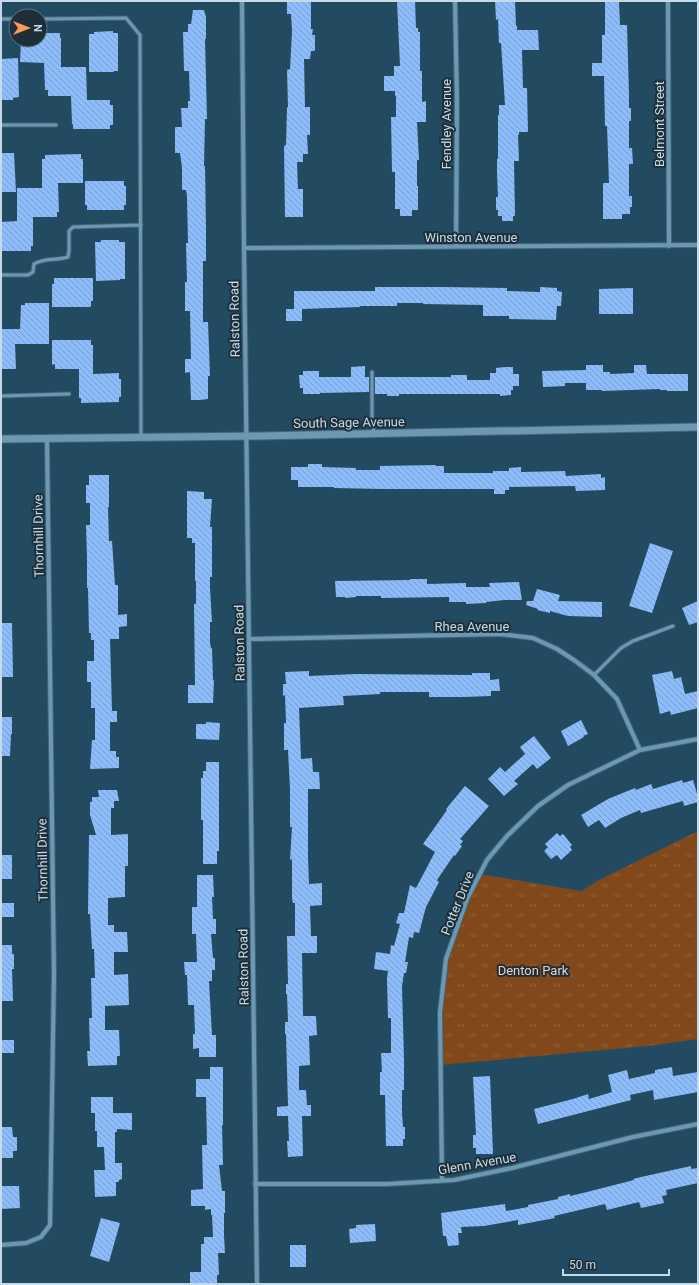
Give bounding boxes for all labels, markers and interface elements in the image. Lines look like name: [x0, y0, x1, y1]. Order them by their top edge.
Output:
north arrow: [8, 8, 48, 48]
text: N: [31, 24, 44, 32]
street label: Fendley Avenue: [439, 79, 454, 169]
street label: Belmont Street: [652, 81, 667, 167]
street label: Winston Avenue: [424, 230, 518, 245]
street label: Ralston Road: [226, 280, 243, 357]
street label: South Sage Avenue: [293, 414, 405, 431]
street label: Thornhill Drive: [30, 494, 47, 578]
street label: Ralston Road: [231, 604, 248, 681]
street label: Rhea Avenue: [435, 619, 510, 634]
street label: Thornhill Drive: [34, 818, 51, 902]
street label: Potter Drive: [438, 869, 477, 937]
street label: Ralston Road: [235, 928, 252, 1005]
park label: Denton Park: [498, 963, 569, 978]
street label: Glenn Avenue: [437, 1149, 517, 1178]
scale bar: [563, 1251, 669, 1277]
text: 50 m: [569, 1258, 596, 1272]

